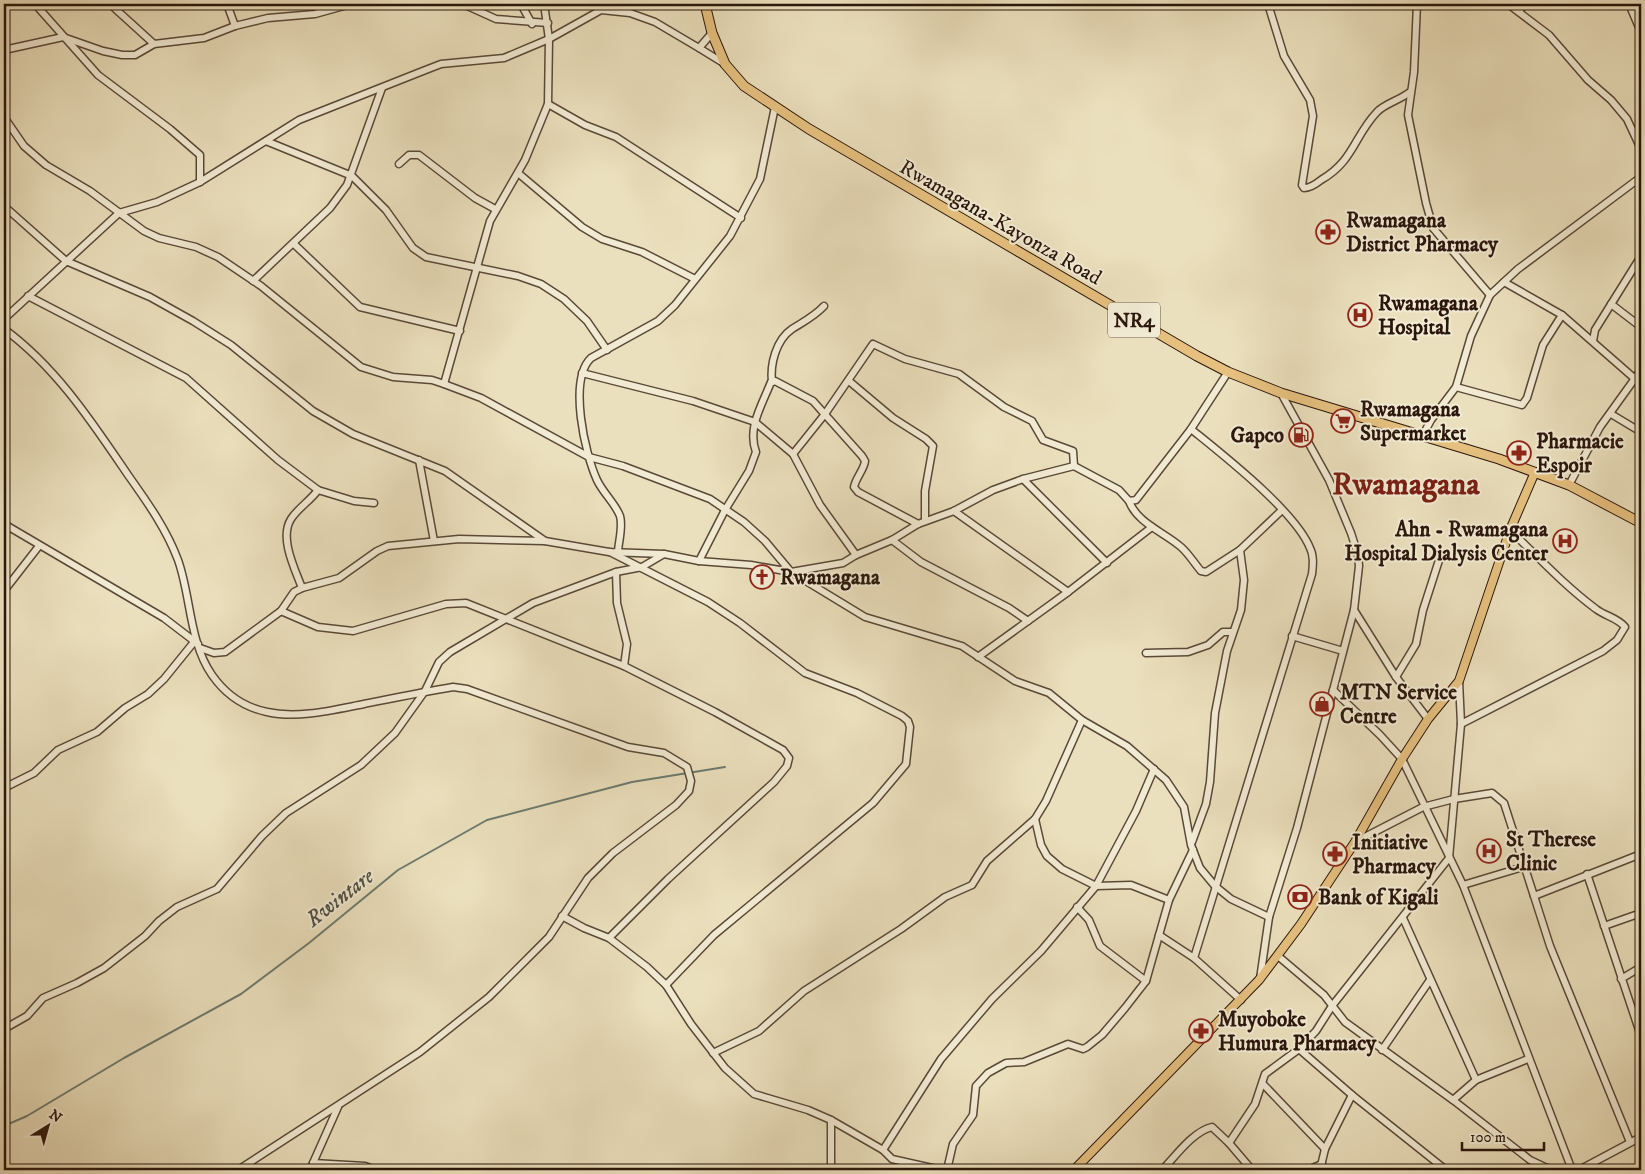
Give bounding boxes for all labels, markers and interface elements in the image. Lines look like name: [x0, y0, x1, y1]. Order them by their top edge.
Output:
street label: Rwamagana-Kayonza Road: [895, 154, 1107, 292]
place label: Rwamagana District Pharmacy: [1346, 208, 1499, 258]
pharmacy icon: Rwamagana District Pharmacy: [1315, 219, 1341, 245]
place label: Rwamagana Hospital: [1378, 291, 1479, 341]
road number: NR4: [1108, 302, 1160, 338]
hospital icon: Rwamagana Hospital: [1347, 302, 1373, 328]
place label: Rwamagana Supermarket: [1360, 397, 1467, 447]
supermarket icon: Rwamagana Supermarket: [1330, 408, 1356, 434]
fuel station icon: Gapco: [1288, 422, 1314, 448]
place label: Gapco: [1231, 423, 1284, 449]
place label: Pharmacie Espoir: [1536, 429, 1624, 479]
pharmacy icon: Pharmacie Espoir: [1506, 440, 1532, 466]
district label: Rwamagana: [1332, 466, 1481, 504]
place label: Ahn - Rwamagana Hospital Dialysis Center: [1344, 517, 1549, 567]
hospital icon: Ahn - Rwamagana Hospital Dialysis Center: [1552, 528, 1578, 554]
church icon: Rwamagana: [749, 564, 775, 590]
place label: Rwamagana: [780, 565, 881, 591]
place label: MTN Service Centre: [1340, 680, 1457, 730]
shop icon: MTN Service Centre: [1309, 691, 1335, 717]
place label: St Therese Clinic: [1506, 827, 1596, 877]
place label: Initiative Pharmacy: [1352, 830, 1437, 880]
hospital icon: St Therese Clinic: [1476, 838, 1502, 864]
pharmacy icon: Initiative Pharmacy: [1322, 841, 1348, 867]
water label: Rwintare: [300, 863, 380, 934]
bank icon: Bank of Kigali: [1287, 884, 1313, 910]
place label: Bank of Kigali: [1318, 885, 1439, 911]
place label: Muyoboke Humura Pharmacy: [1218, 1007, 1377, 1057]
pharmacy icon: Muyoboke Humura Pharmacy: [1188, 1018, 1214, 1044]
north arrow: [22, 1102, 72, 1152]
text: N: [45, 1106, 66, 1127]
scale bar: [1462, 1119, 1545, 1151]
text: 100 m: [1470, 1128, 1506, 1147]

